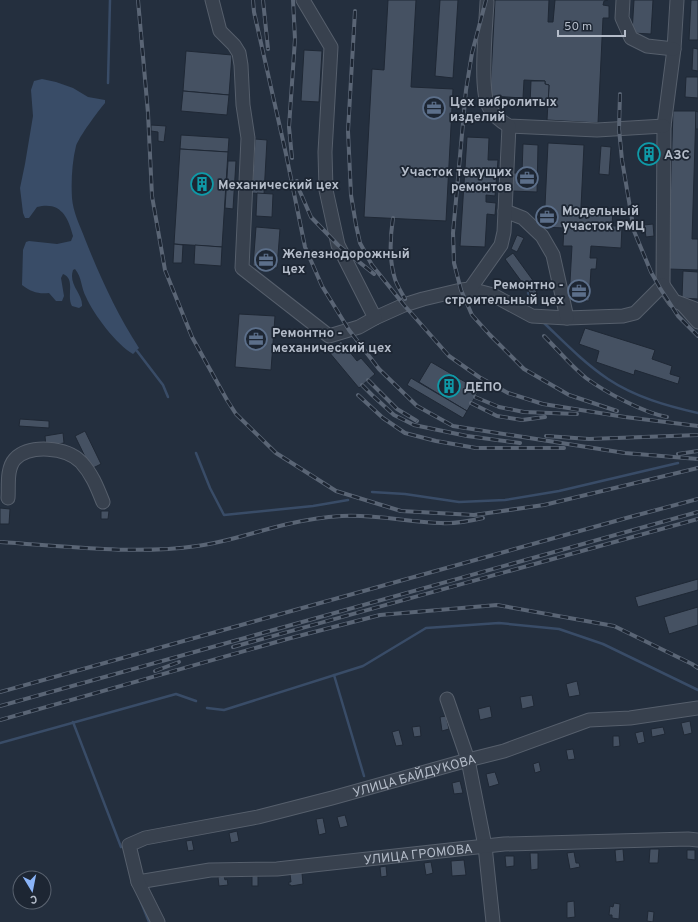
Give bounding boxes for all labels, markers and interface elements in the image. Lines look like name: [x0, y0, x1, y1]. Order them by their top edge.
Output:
scale bar: [558, 12, 625, 38]
text: 50 m: [564, 19, 592, 35]
office icon: Цех вибролитых изделий: [421, 95, 447, 121]
place label: Цех вибролитых изделий: [450, 95, 557, 126]
building icon: АЗС: [636, 141, 662, 167]
place label: АЗС: [664, 148, 690, 164]
place label: Участок текущих ремонтов: [401, 165, 512, 196]
office icon: Участок текущих ремонтов: [514, 165, 540, 191]
building icon: Механический цех: [189, 171, 215, 197]
place label: Механический цех: [218, 178, 340, 194]
office icon: Модельный участок РМЦ: [534, 204, 560, 230]
place label: Модельный участок РМЦ: [562, 204, 645, 235]
office icon: Железнодорожный цех: [253, 247, 279, 273]
place label: Железнодорожный цех: [282, 247, 410, 278]
place label: Ремонтно - строительный цех: [445, 278, 564, 309]
office icon: Ремонтно - строительный цех: [566, 278, 592, 304]
office icon: Ремонтно - механический цех: [243, 326, 269, 352]
place label: Ремонтно - механический цех: [272, 326, 392, 357]
building icon: ДЕПО: [436, 373, 462, 399]
place label: ДЕПО: [464, 380, 502, 396]
street label: УЛИЦА БАЙДУКОВА: [351, 752, 478, 802]
street label: УЛИЦА ГРОМОВА: [363, 841, 474, 869]
north arrow: [12, 870, 52, 910]
text: С: [29, 891, 38, 906]

